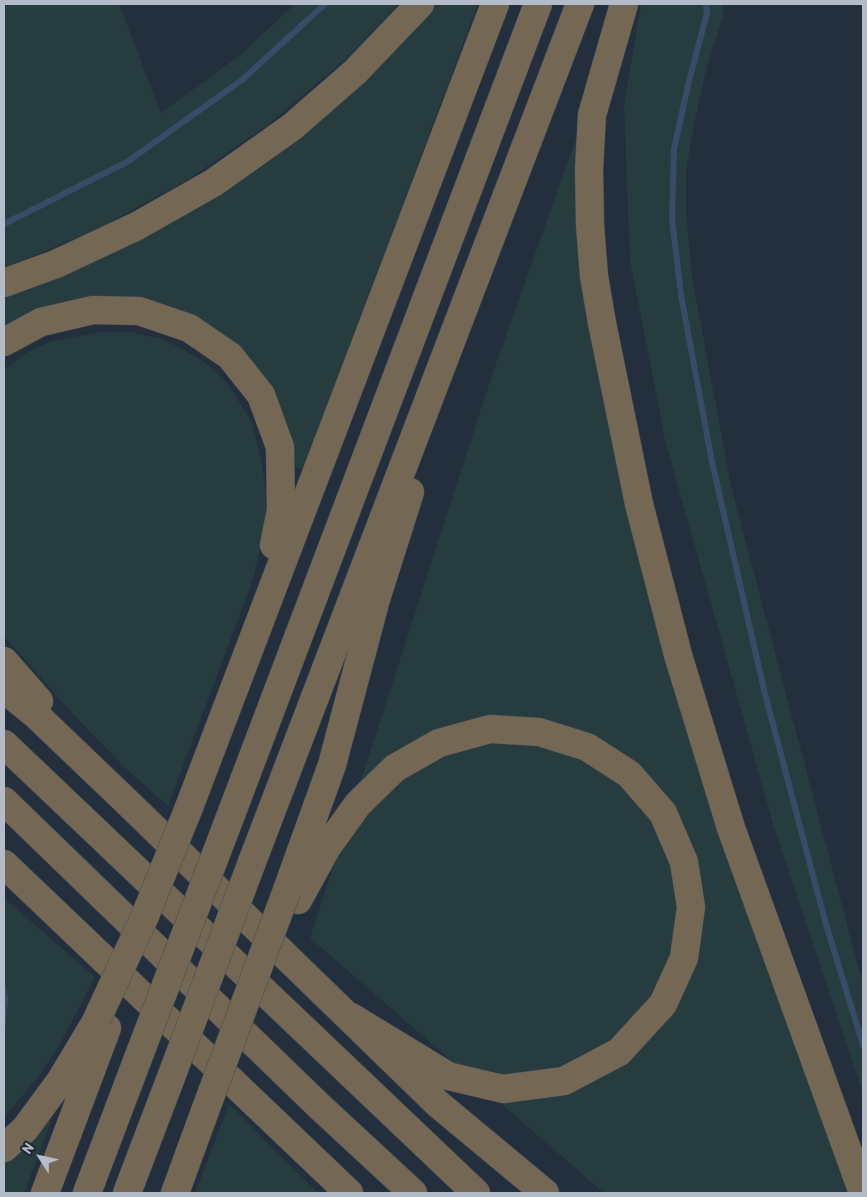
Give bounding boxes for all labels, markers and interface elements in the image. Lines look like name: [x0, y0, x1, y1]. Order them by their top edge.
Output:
north arrow: [15, 1132, 65, 1182]
text: N: [18, 1139, 37, 1157]

